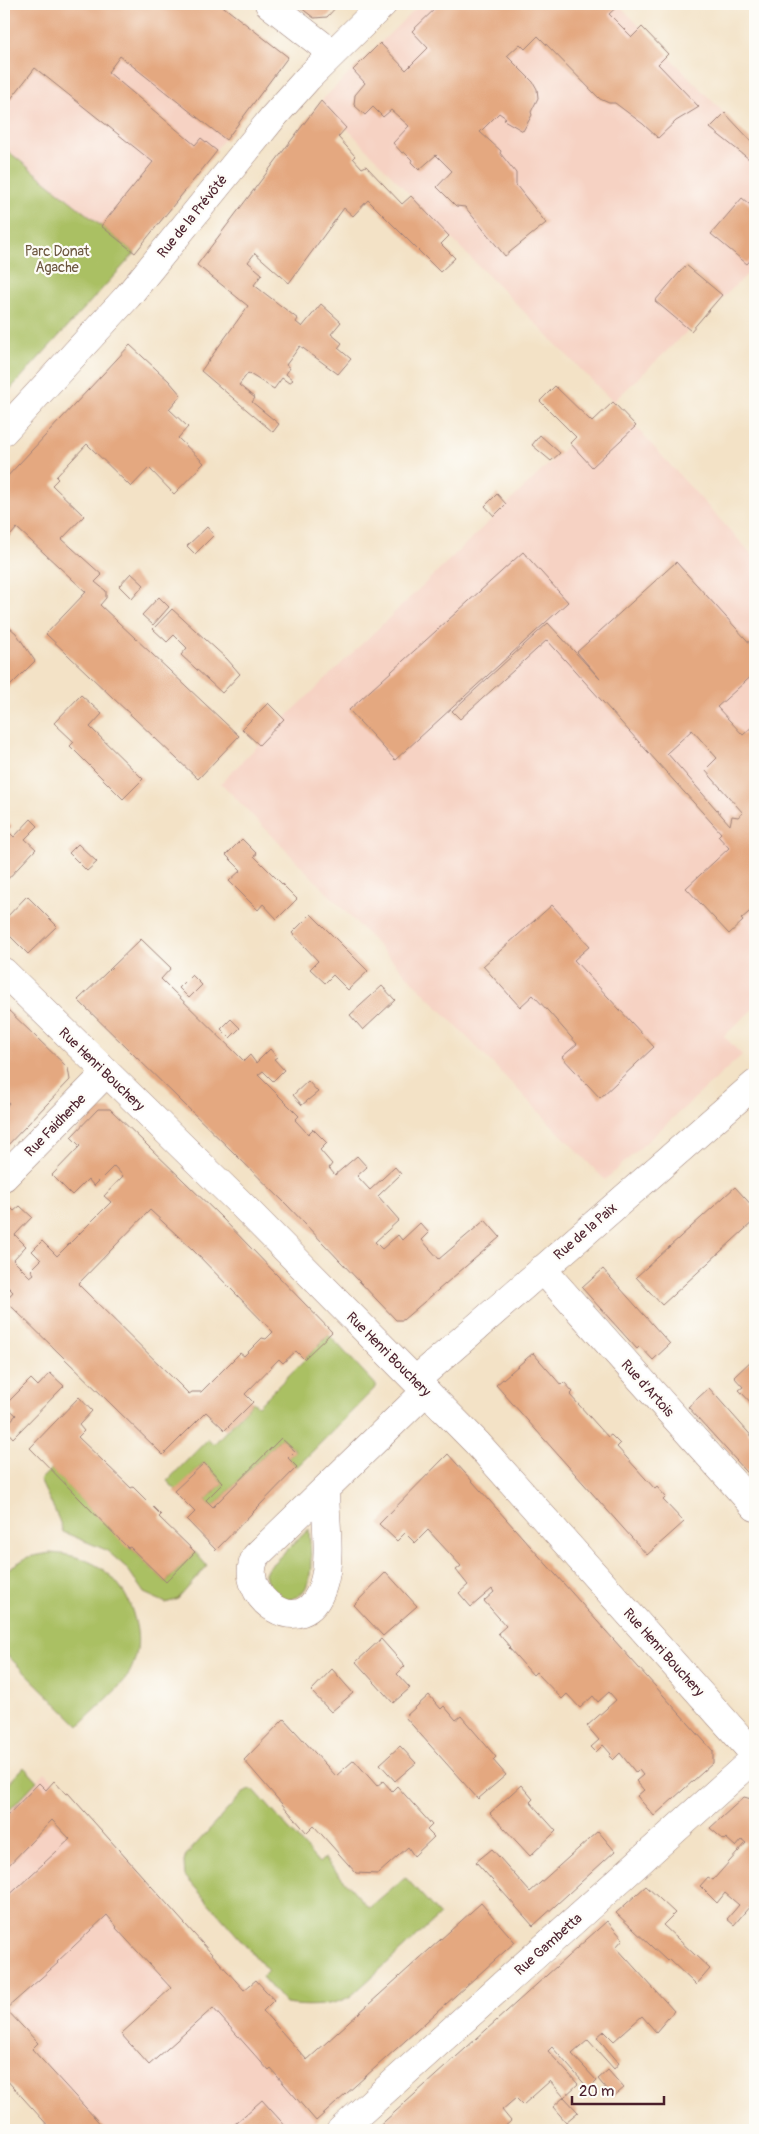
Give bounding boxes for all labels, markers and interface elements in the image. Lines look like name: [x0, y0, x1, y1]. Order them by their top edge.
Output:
street label: Rue de la Prévôté: [154, 171, 231, 261]
park label: Parc Donat Agache: [25, 243, 90, 276]
street label: Rue Henri Bouchery: [55, 1024, 148, 1115]
street label: Rue Faidherbe: [21, 1090, 90, 1160]
street label: Rue de la Paix: [550, 1199, 620, 1263]
street label: Rue Henri Bouchery: [343, 1309, 434, 1400]
street label: Rue d'Artois: [618, 1356, 678, 1421]
street label: Rue Henri Bouchery: [620, 1605, 708, 1700]
street label: Rue Gambetta: [511, 1910, 586, 1979]
scale bar: [572, 2074, 664, 2106]
text: 20 m: [579, 2082, 614, 2101]

